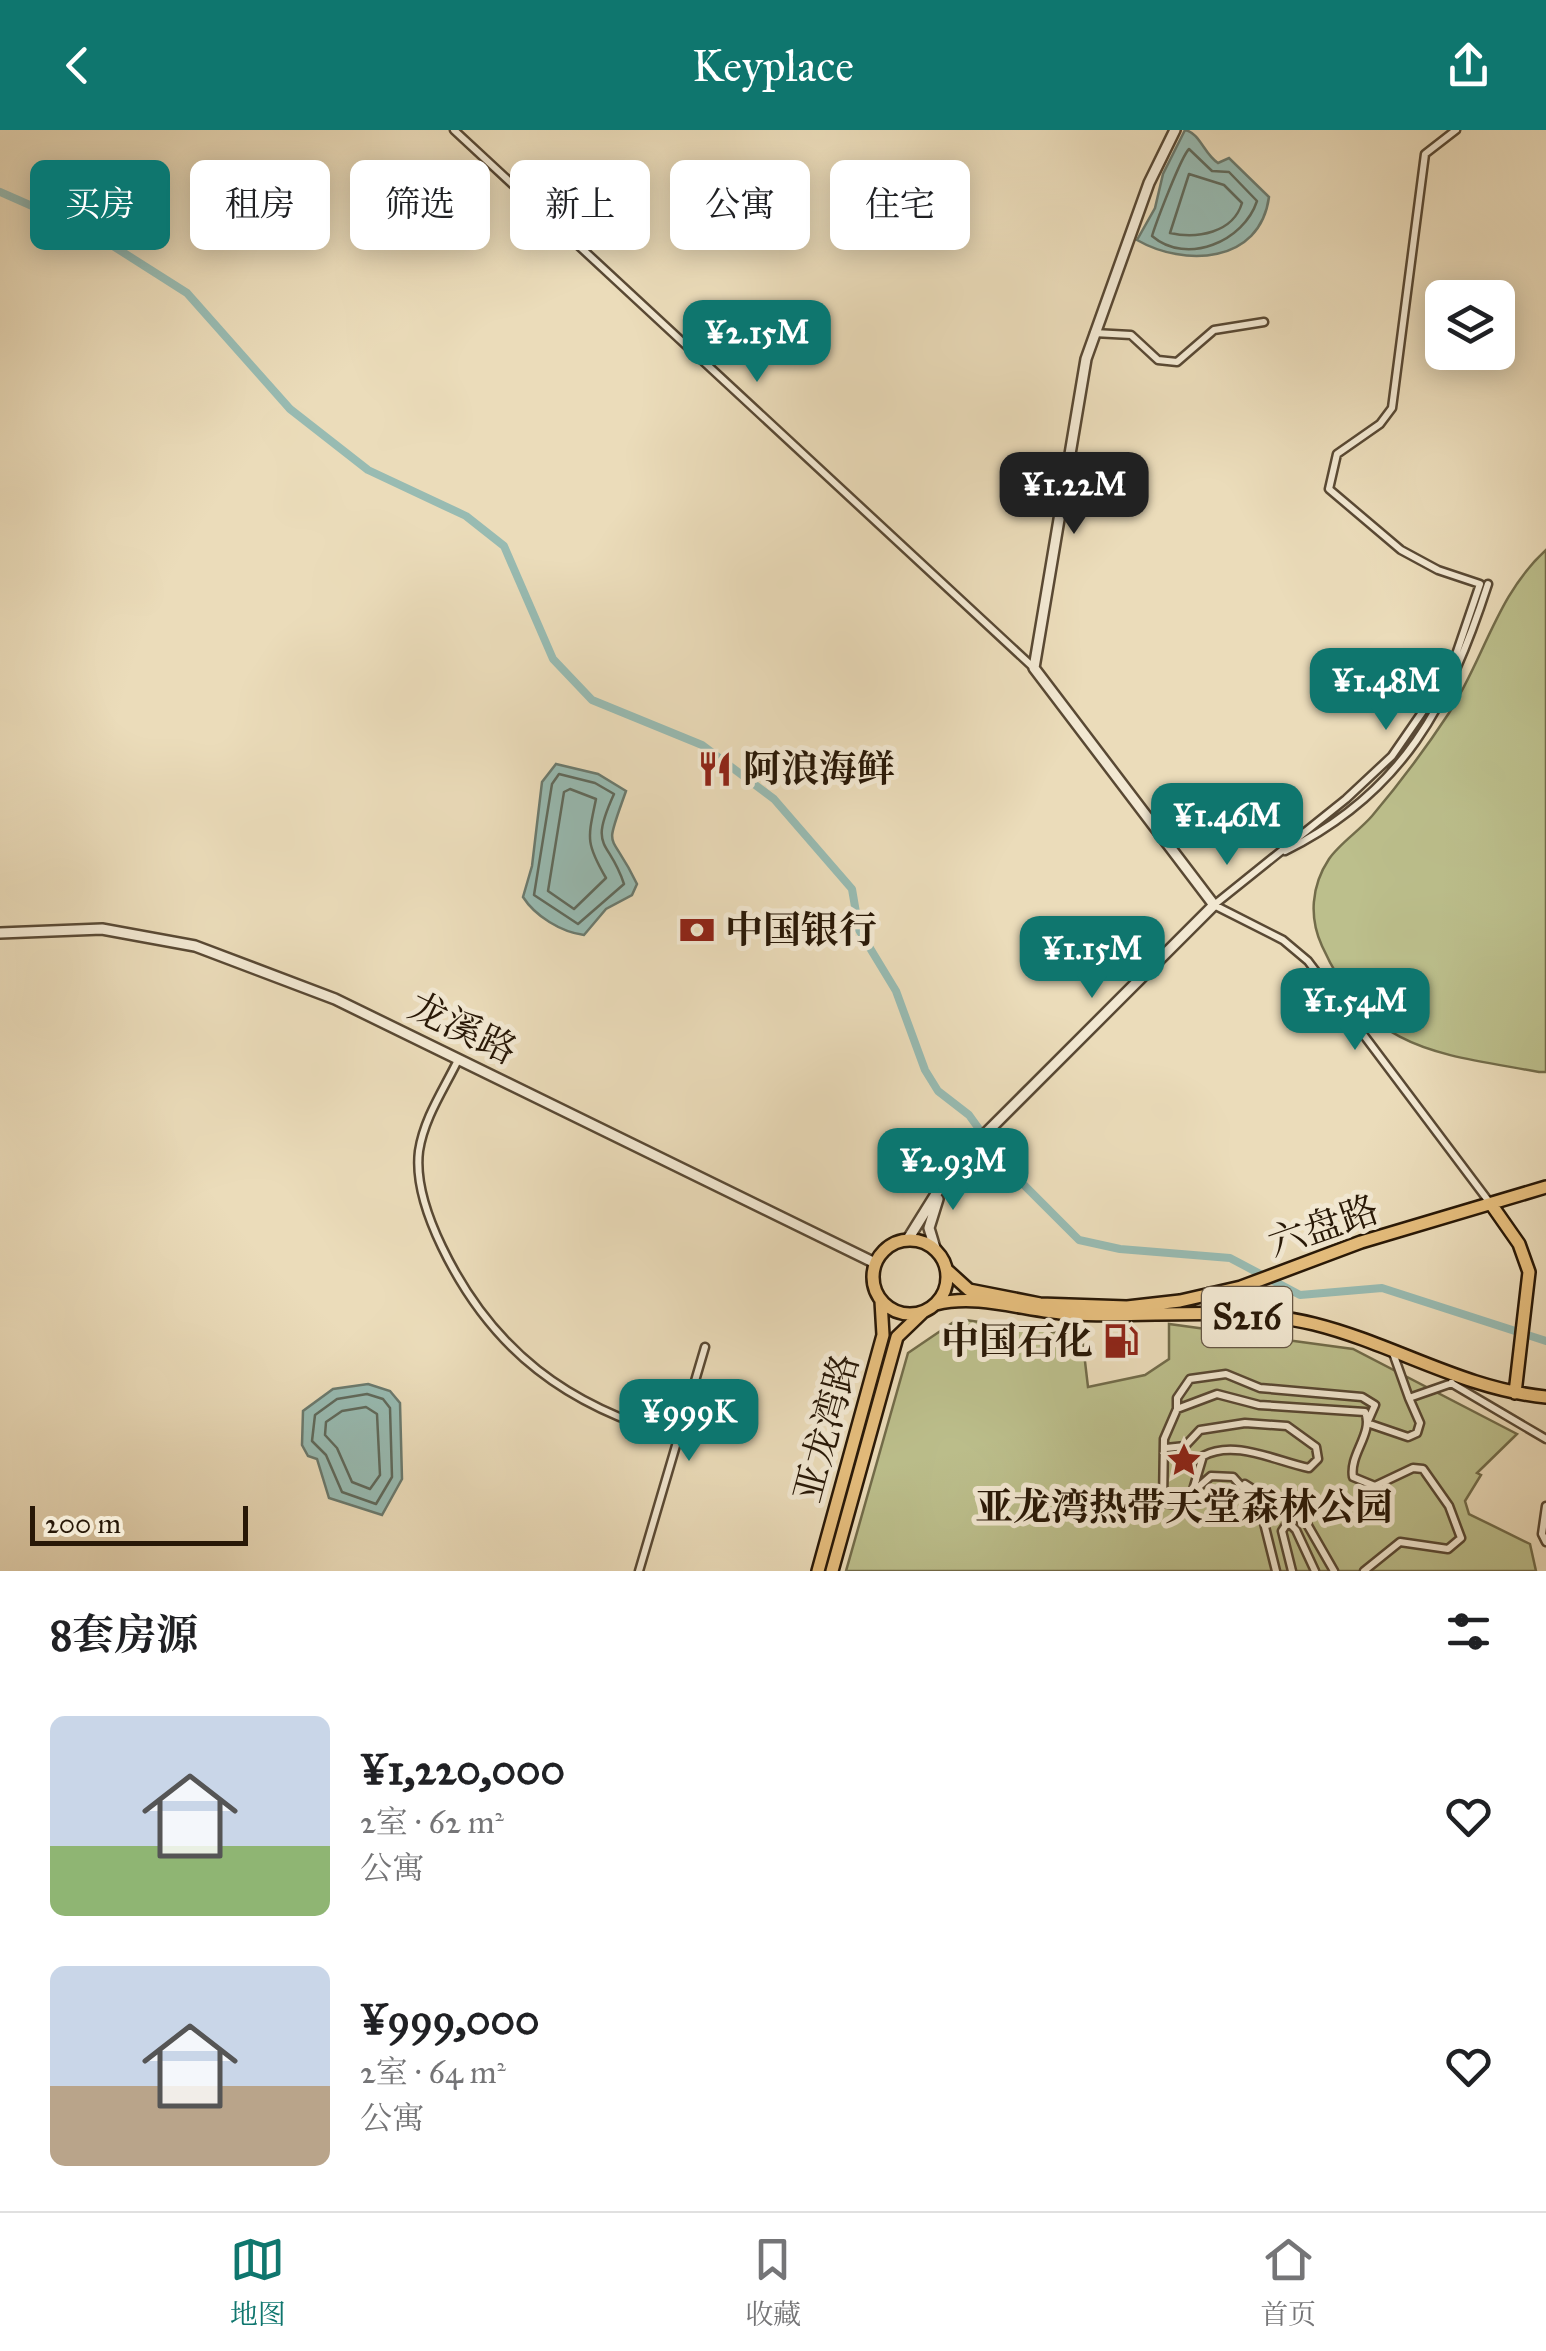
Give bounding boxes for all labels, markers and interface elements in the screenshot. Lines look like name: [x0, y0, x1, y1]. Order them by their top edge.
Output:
icon: back: [50, 38, 105, 93]
text: Keyplace: [692, 38, 854, 93]
icon: share: [1441, 38, 1496, 93]
chip: 买房: [30, 160, 170, 250]
chip: 租房: [190, 160, 330, 250]
chip: 筛选: [350, 160, 490, 250]
chip: 新上: [510, 160, 650, 250]
chip: 公寓: [670, 160, 810, 250]
chip: 住宅: [830, 160, 970, 250]
map controls: [1425, 280, 1515, 370]
button: layers: [1425, 280, 1515, 370]
pin: ¥2.15M: [676, 300, 838, 385]
text: ¥2.15M: [705, 313, 809, 352]
pin: ¥1.22M: [993, 452, 1155, 537]
text: ¥1.22M: [1022, 465, 1126, 504]
pin: ¥1.48M: [1305, 648, 1467, 733]
text: ¥1.48M: [1332, 661, 1440, 700]
place label: 阿浪海鲜: [743, 746, 895, 792]
restaurant icon: 阿浪海鲜: [696, 750, 734, 788]
pin: ¥1.46M: [1146, 783, 1308, 868]
text: ¥1.46M: [1173, 796, 1281, 835]
place label: 中国银行: [725, 907, 877, 953]
bank icon: 中国银行: [678, 911, 716, 949]
pin: ¥1.15M: [1011, 916, 1173, 1001]
text: ¥1.15M: [1042, 929, 1142, 968]
pin: ¥1.54M: [1274, 968, 1436, 1053]
text: ¥1.54M: [1303, 981, 1407, 1020]
street label: 龙溪路: [402, 982, 524, 1074]
pin: ¥2.93M: [872, 1128, 1034, 1213]
text: ¥2.93M: [899, 1141, 1007, 1180]
street label: 六盘路: [1262, 1186, 1384, 1266]
road number: S216: [1202, 1287, 1292, 1347]
place label: 中国石化: [941, 1318, 1093, 1364]
fuel station icon: 中国石化: [1102, 1322, 1140, 1360]
street label: 亚龙湾路: [784, 1349, 868, 1507]
pin: ¥999K: [619, 1379, 759, 1464]
text: ¥999K: [641, 1392, 737, 1431]
place icon: 亚龙湾热带天堂森林公园: [1165, 1441, 1203, 1479]
place label: 亚龙湾热带天堂森林公园: [975, 1484, 1393, 1530]
scale bar: [30, 1501, 248, 1546]
text: 200 m: [45, 1506, 121, 1541]
icon: filters: [1441, 1604, 1496, 1659]
text: 8套房源: [50, 1609, 198, 1661]
text: ¥1,220,000: [360, 1744, 565, 1796]
icon: home: [130, 1756, 250, 1876]
icon: heart: [1441, 1789, 1496, 1844]
text: 2室 · 62 m²: [360, 1803, 504, 1842]
text: 公寓: [360, 1849, 424, 1888]
text: ¥999,000: [360, 1994, 539, 2046]
icon: home: [130, 2006, 250, 2126]
icon: heart: [1441, 2039, 1496, 2094]
text: 2室 · 64 m²: [360, 2053, 506, 2092]
text: 公寓: [360, 2099, 424, 2138]
tab: 地图: [230, 2232, 286, 2332]
tab: 收藏: [745, 2232, 801, 2332]
tab: 首页: [1260, 2232, 1316, 2332]

